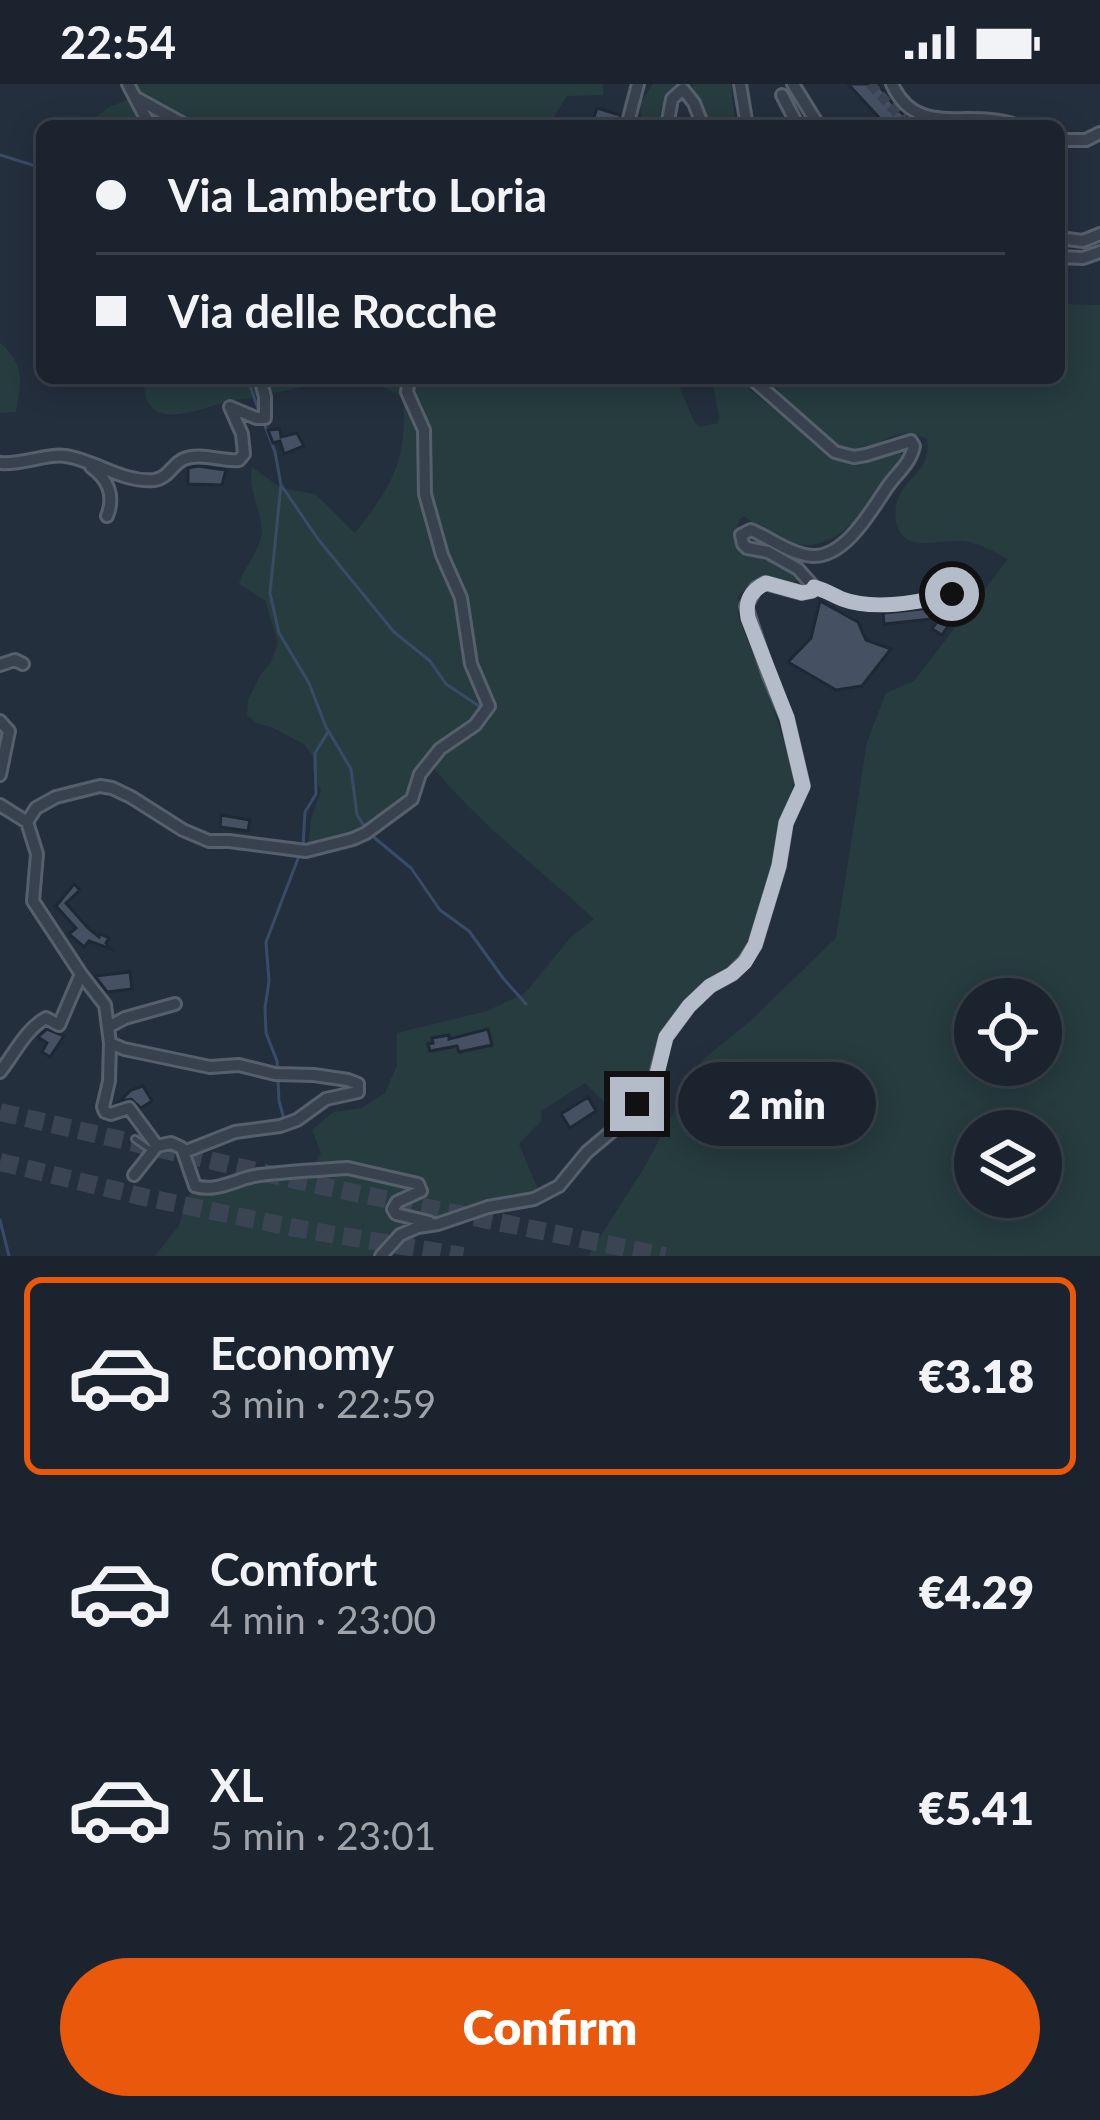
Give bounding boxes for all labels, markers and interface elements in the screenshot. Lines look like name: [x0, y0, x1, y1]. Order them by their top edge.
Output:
text: 22:54: [60, 15, 176, 69]
text: Via Lamberto Loria: [168, 168, 547, 222]
text: Via delle Rocche: [168, 284, 497, 338]
route start: [925, 567, 979, 621]
map controls: [954, 978, 1062, 1218]
button: locate: [954, 978, 1062, 1086]
callout: 2 min: [679, 1062, 877, 1146]
route end: [610, 1077, 664, 1131]
text: 2 min: [728, 1081, 826, 1127]
button: layers: [954, 1110, 1062, 1218]
icon: car: [66, 1322, 174, 1430]
text: Economy: [210, 1326, 394, 1380]
text: €3.18: [919, 1349, 1034, 1403]
text: 3 min · 22:59: [210, 1380, 436, 1426]
icon: car: [66, 1538, 174, 1646]
text: Comfort: [210, 1542, 377, 1596]
text: €4.29: [919, 1565, 1034, 1619]
text: 4 min · 23:00: [210, 1596, 436, 1642]
icon: car: [66, 1754, 174, 1862]
text: XL: [210, 1758, 264, 1812]
text: €5.41: [919, 1781, 1034, 1835]
text: 5 min · 23:01: [210, 1812, 436, 1858]
button: Confirm: [60, 1958, 1040, 2096]

